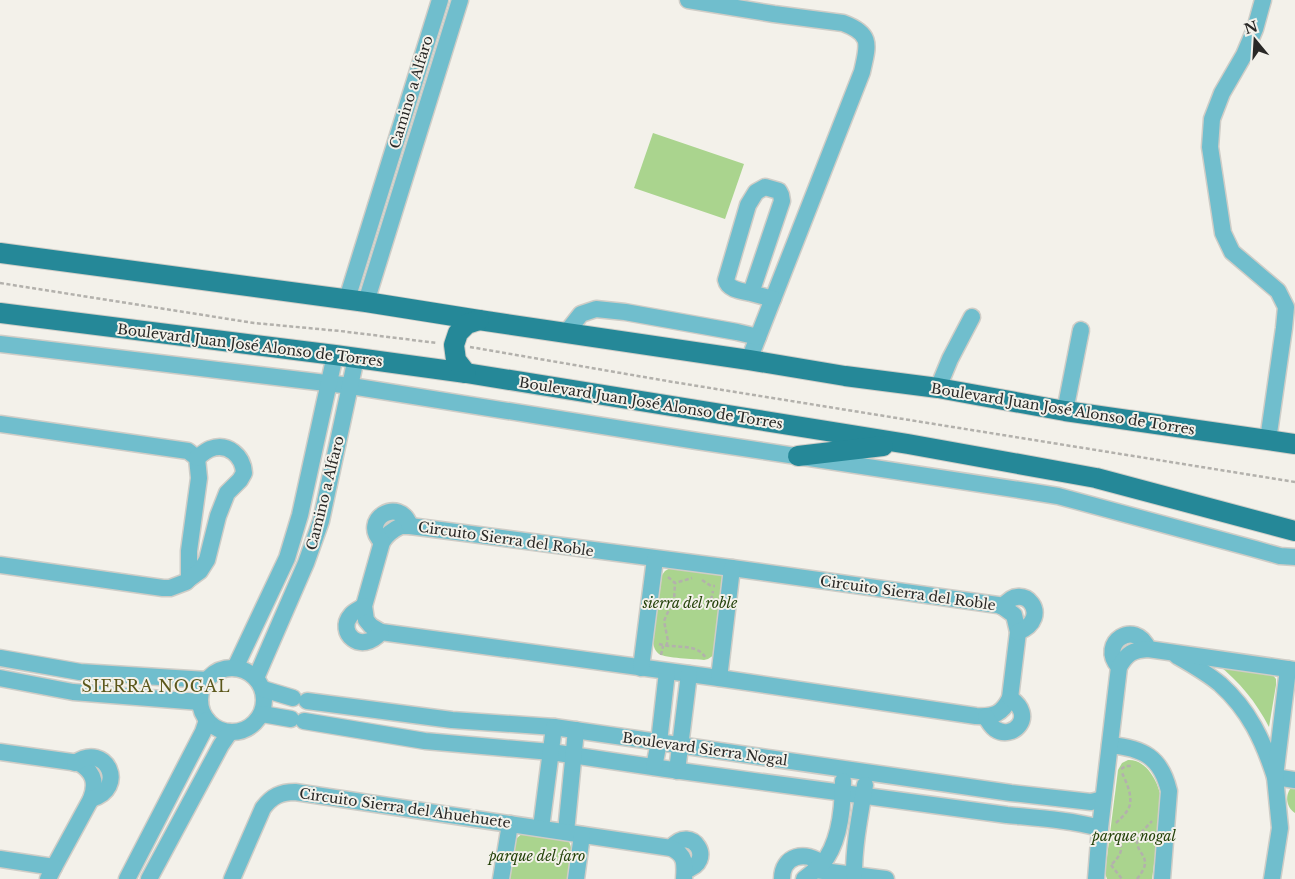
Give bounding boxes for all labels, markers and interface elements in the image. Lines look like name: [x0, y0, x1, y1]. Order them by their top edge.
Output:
north arrow: [1230, 15, 1280, 65]
text: N: [1242, 17, 1260, 38]
street label: Camino a Alfaro: [385, 33, 437, 151]
street label: Boulevard Juan José Alonso de Torres: [116, 320, 384, 370]
street label: Boulevard Juan José Alonso de Torres: [518, 373, 784, 433]
street label: Boulevard Juan José Alonso de Torres: [930, 379, 1196, 439]
street label: Camino a Alfaro: [302, 434, 348, 552]
street label: Circuito Sierra del Roble: [417, 518, 595, 560]
street label: Circuito Sierra del Roble: [819, 572, 997, 614]
park label: sierra del roble: [642, 594, 738, 612]
district label: SIERRA NOGAL: [81, 676, 231, 696]
street label: Boulevard Sierra Nogal: [621, 728, 789, 770]
street label: Circuito Sierra del Ahuehuete: [298, 784, 512, 832]
park label: parque nogal: [1090, 827, 1177, 845]
park label: parque del faro: [487, 847, 585, 865]

